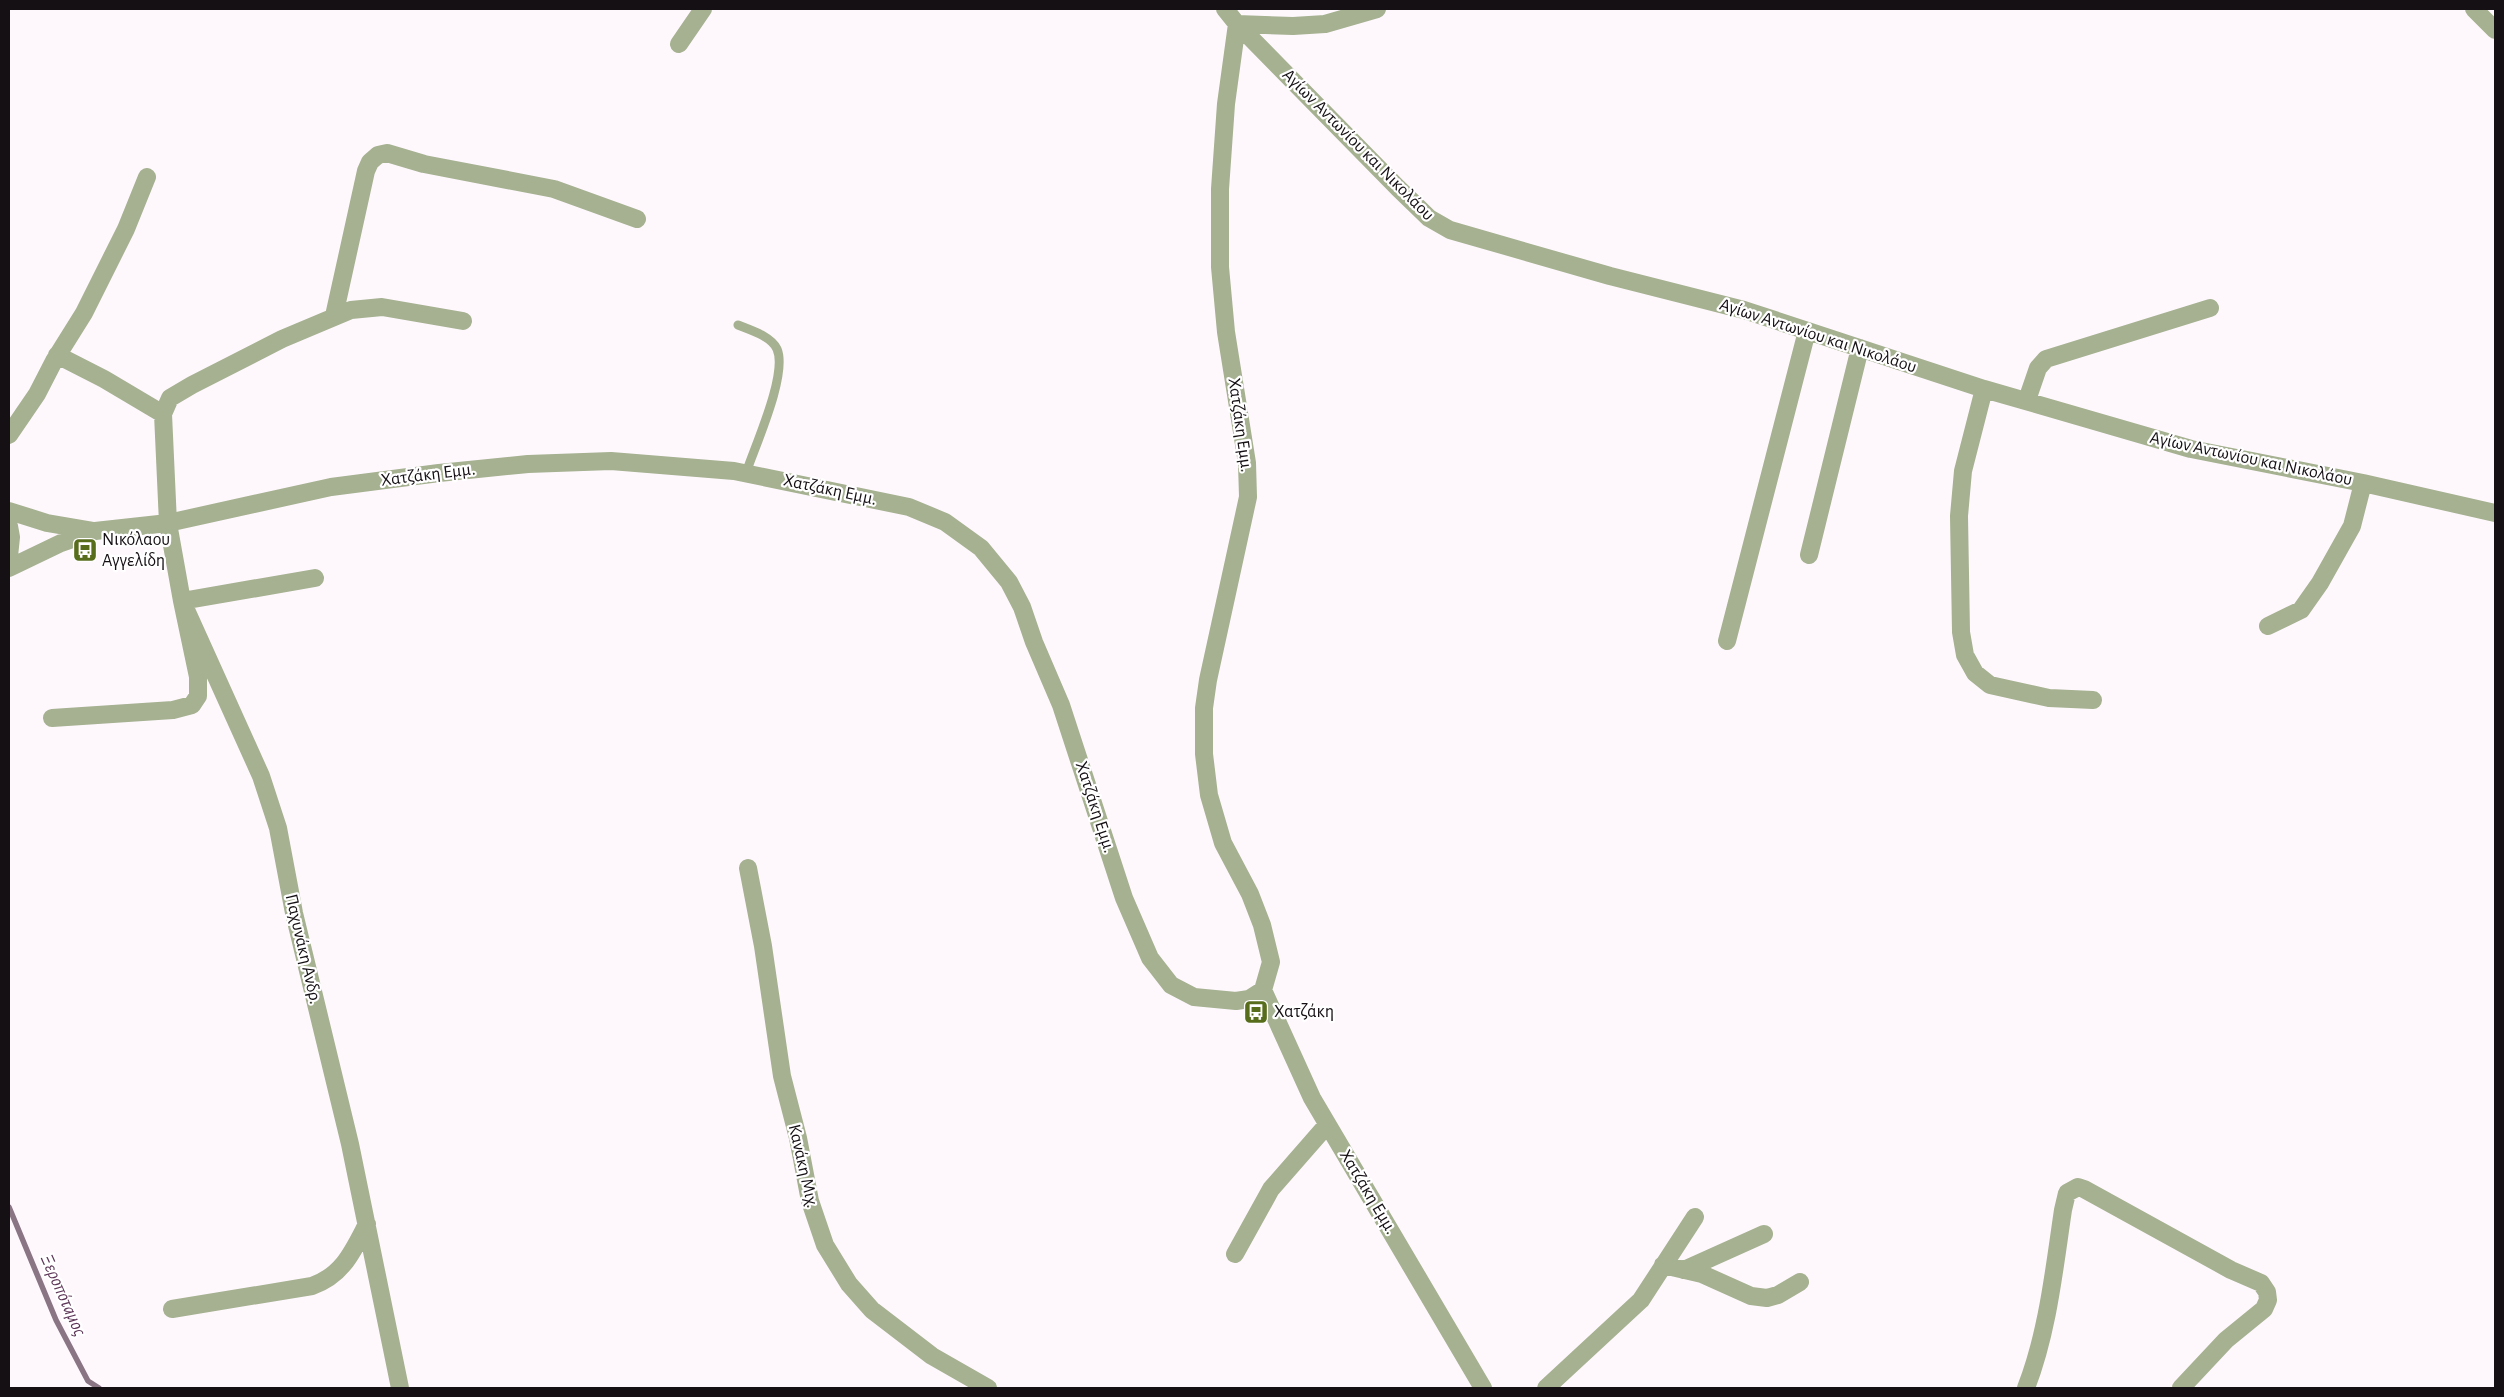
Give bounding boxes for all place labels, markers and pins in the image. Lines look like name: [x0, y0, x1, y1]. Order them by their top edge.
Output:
place label: Νικόλαου Αγγελίδη: [102, 531, 170, 570]
bus stop icon: Νικόλαου Αγγελίδη: [72, 537, 98, 563]
bus stop icon: Χατζάκη: [1243, 999, 1269, 1025]
place label: Χατζάκη: [1274, 1003, 1334, 1021]

